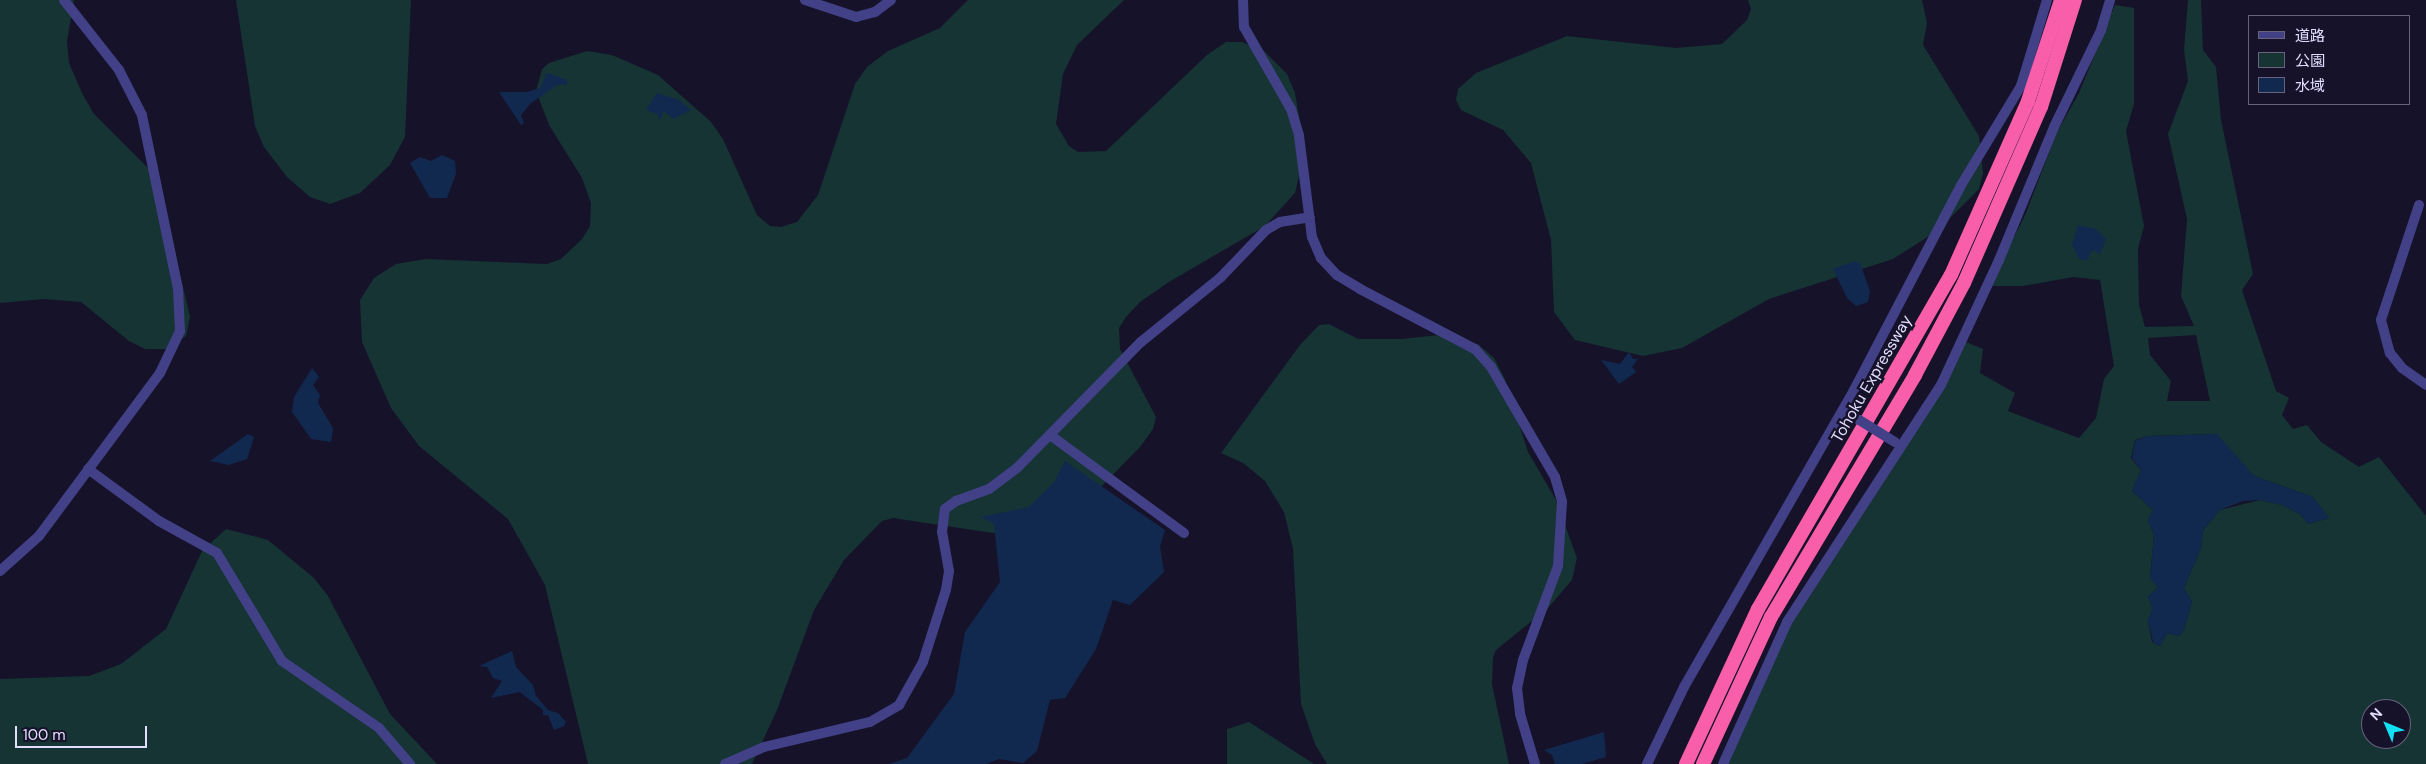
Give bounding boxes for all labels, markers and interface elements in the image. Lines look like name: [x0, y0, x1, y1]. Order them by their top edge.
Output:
legend: [2248, 15, 2411, 105]
text: 道路: [2295, 26, 2325, 46]
text: 公園: [2295, 51, 2325, 71]
text: 水域: [2295, 76, 2325, 96]
street label: Tohoku Expressway: [1828, 312, 1916, 446]
north arrow: [2361, 699, 2411, 749]
text: N: [2366, 704, 2386, 724]
scale bar: [18, 716, 150, 748]
text: 100 m: [23, 725, 66, 745]

